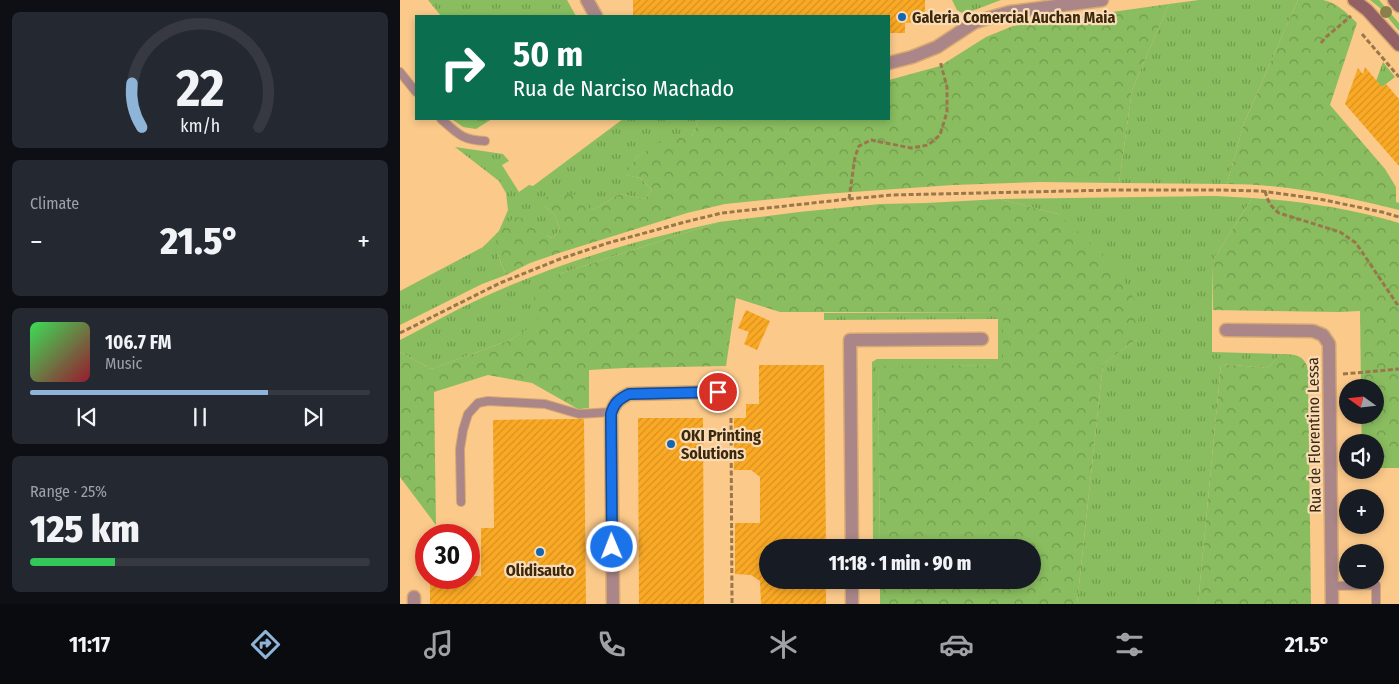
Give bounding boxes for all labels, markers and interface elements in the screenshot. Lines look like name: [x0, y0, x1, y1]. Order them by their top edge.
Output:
place label: Galeria Comercial Auchan Maia: [912, 8, 1115, 27]
marker: Galeria Comercial Auchan Maia: [896, 11, 908, 23]
text: 50 m: [513, 33, 583, 75]
icon: right: [430, 35, 495, 100]
text: 22: [175, 57, 224, 120]
text: Rua de Narciso Machado: [513, 75, 734, 102]
text: km/h: [180, 115, 220, 137]
text: Climate: [30, 194, 79, 213]
text: 21.5°: [160, 218, 240, 264]
text: −: [30, 225, 43, 258]
text: +: [357, 225, 370, 258]
text: 106.7 FM: [105, 331, 171, 354]
text: Music: [105, 354, 142, 373]
street label: Rua de Florentino Lessa: [1303, 357, 1325, 513]
pin: [697, 371, 739, 413]
icon: arrive: [704, 378, 732, 406]
north arrow: [1339, 379, 1384, 424]
map controls: [1339, 379, 1384, 589]
icon: previous: [73, 403, 101, 431]
icon: pause: [186, 403, 214, 431]
icon: next: [299, 403, 327, 431]
place label: OKI Printing Solutions: [681, 426, 761, 463]
button: sound: [1339, 434, 1384, 479]
marker: OKI Printing Solutions: [665, 438, 677, 450]
text: Range · 25%: [30, 482, 107, 501]
button: +: [1339, 489, 1384, 534]
text: 125 km: [30, 506, 140, 552]
position arrow: [585, 520, 637, 572]
speed limit sign: 30: [415, 524, 480, 589]
button: −: [1339, 544, 1384, 589]
marker: Olidisauto: [534, 546, 546, 558]
text: 11:18 · 1 min · 90 m: [829, 552, 971, 575]
place label: Olidisauto: [506, 561, 575, 580]
icon: directions: [248, 627, 283, 662]
icon: music: [421, 627, 456, 662]
icon: phone: [594, 627, 629, 662]
icon: climate: [766, 627, 801, 662]
icon: car: [939, 627, 974, 662]
icon: filters: [1112, 627, 1147, 662]
text: 11:17: [69, 631, 110, 658]
text: 21.5°: [1285, 631, 1330, 658]

